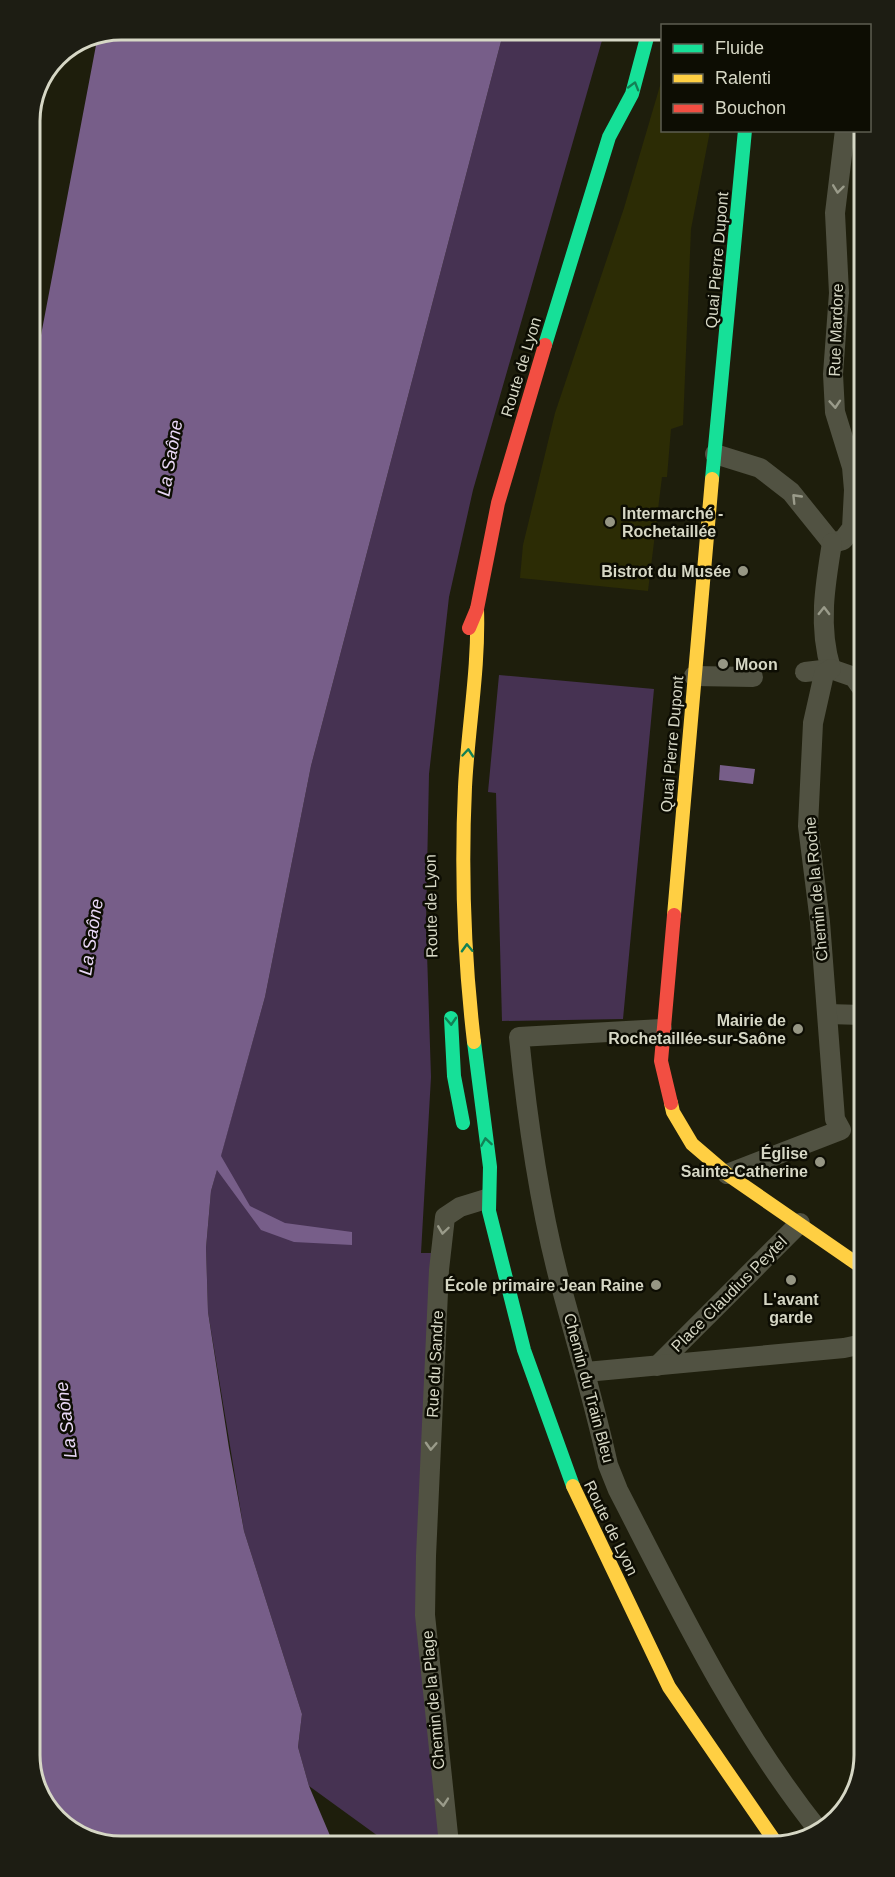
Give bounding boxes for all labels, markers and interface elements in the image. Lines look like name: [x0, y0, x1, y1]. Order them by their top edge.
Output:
legend: [661, 24, 871, 132]
text: Fluide: [715, 38, 764, 58]
text: Ralenti: [715, 68, 771, 88]
one-way arrow: [627, 81, 639, 92]
text: Bouchon: [715, 98, 786, 118]
one-way arrow: [832, 184, 845, 193]
street label: Quai Pierre Dupont: [703, 190, 731, 329]
street label: Rue Mardore: [826, 283, 846, 377]
street label: Route de Lyon: [498, 315, 544, 419]
one-way arrow: [828, 399, 841, 409]
water label: La Saône: [153, 418, 187, 498]
one-way arrow: [792, 494, 803, 504]
place label: Intermarché - Rochetaillée: [622, 505, 723, 540]
marker: Intermarché - Rochetaillée: [603, 515, 617, 529]
place label: Bistrot du Musée: [601, 563, 731, 580]
marker: Bistrot du Musée: [736, 564, 750, 578]
one-way arrow: [817, 606, 830, 615]
place label: Moon: [735, 656, 778, 673]
marker: Moon: [716, 657, 730, 671]
street label: Quai Pierre Dupont: [658, 674, 686, 813]
one-way arrow: [461, 748, 474, 757]
street label: Chemin de la Roche: [801, 816, 831, 962]
street label: Route de Lyon: [422, 854, 440, 958]
water label: La Saône: [75, 897, 107, 977]
one-way arrow: [460, 943, 473, 952]
place label: Mairie de Rochetaillée-sur-Saône: [608, 1012, 786, 1047]
one-way arrow: [445, 1017, 458, 1026]
marker: Mairie de Rochetaillée-sur-Saône: [791, 1022, 805, 1036]
one-way arrow: [480, 1137, 492, 1146]
place label: Église Sainte-Catherine: [681, 1144, 808, 1180]
marker: Église Sainte-Catherine: [813, 1155, 827, 1169]
one-way arrow: [438, 1225, 450, 1235]
street label: Place Claudius Peytel: [668, 1233, 790, 1355]
marker: L'avant garde: [784, 1273, 798, 1287]
place label: École primaire Jean Raine: [445, 1276, 644, 1294]
marker: École primaire Jean Raine: [649, 1278, 663, 1292]
place label: L'avant garde: [763, 1291, 819, 1326]
street label: Rue du Sandre: [424, 1310, 446, 1418]
street label: Chemin du Train Bleu: [561, 1311, 617, 1465]
water label: La Saône: [51, 1381, 81, 1459]
one-way arrow: [424, 1441, 437, 1450]
street label: Route de Lyon: [581, 1478, 641, 1578]
street label: Chemin de la Plage: [418, 1630, 448, 1770]
one-way arrow: [436, 1798, 449, 1807]

